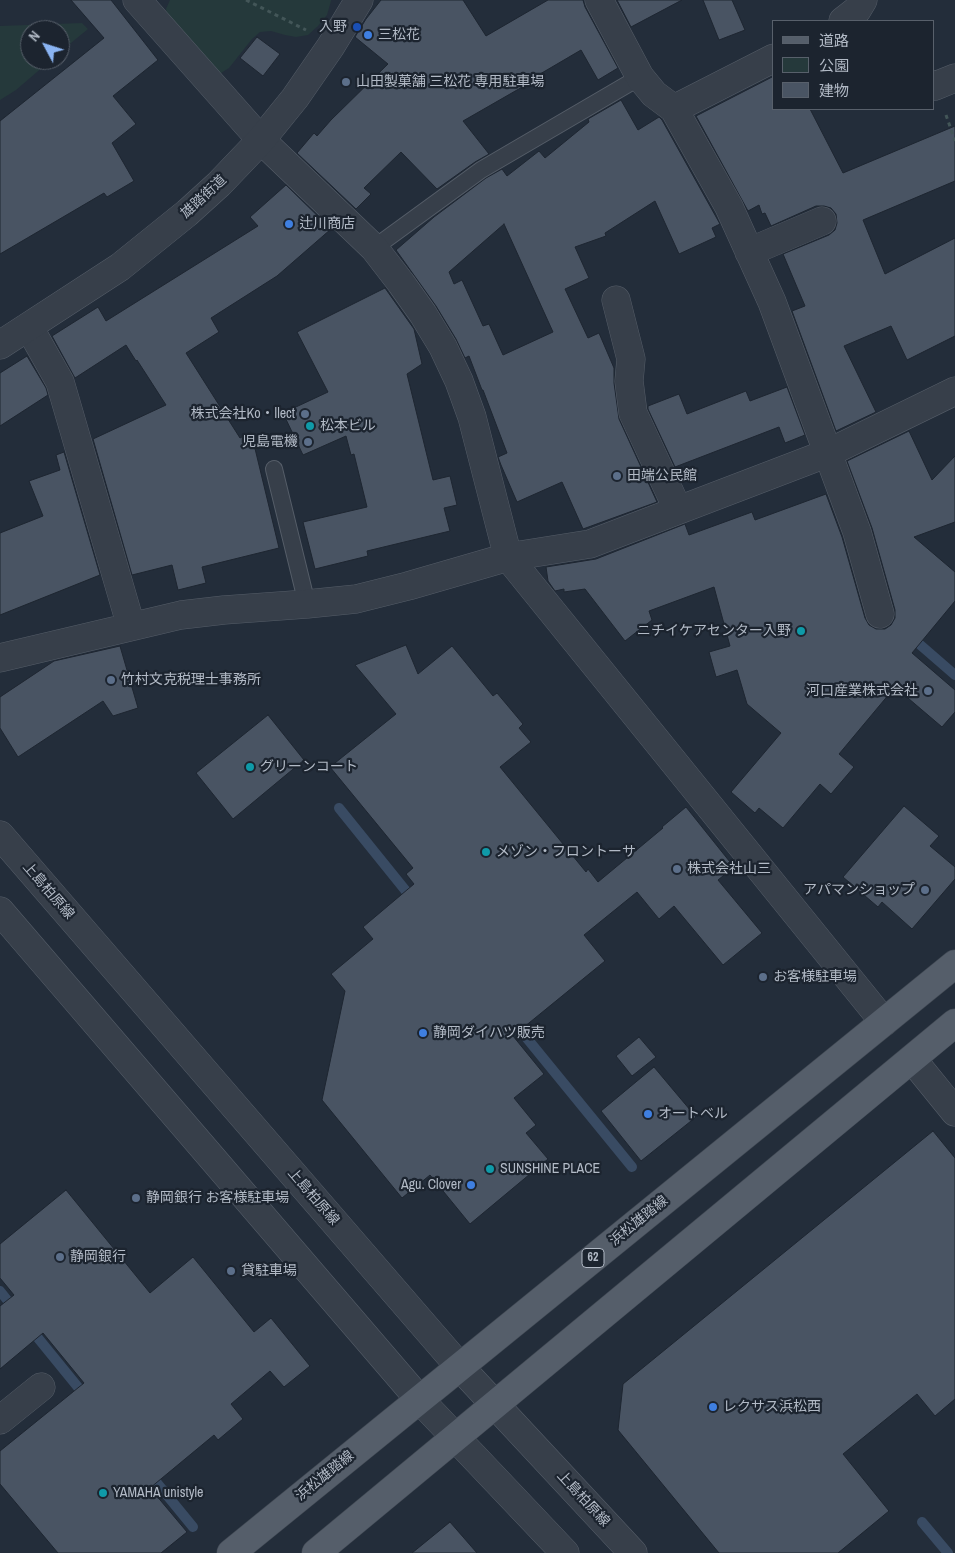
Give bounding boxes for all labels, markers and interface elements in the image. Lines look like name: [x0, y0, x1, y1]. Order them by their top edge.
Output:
place label: 入野: [319, 19, 347, 35]
north arrow: [20, 20, 70, 70]
legend: [772, 20, 935, 110]
marker: 入野: [351, 21, 363, 33]
text: N: [25, 27, 44, 45]
place label: 三松花: [378, 27, 420, 43]
marker: 三松花: [362, 29, 374, 41]
text: 道路: [819, 30, 849, 51]
text: 公園: [819, 55, 849, 76]
place label: 山田製菓舗 三松花 専用駐車場: [356, 74, 544, 90]
marker: 山田製菓舗 三松花 専用駐車場: [340, 76, 352, 88]
text: 建物: [819, 80, 849, 101]
street label: 雄踏街道: [178, 172, 230, 222]
place label: 辻川商店: [299, 216, 355, 232]
marker: 辻川商店: [283, 218, 295, 230]
place label: 株式会社Ko・llect: [191, 406, 295, 422]
marker: 株式会社Ko・llect: [299, 408, 311, 420]
place label: 松本ビル: [320, 418, 376, 434]
marker: 松本ビル: [304, 420, 316, 432]
place label: 児島電機: [242, 434, 298, 450]
marker: 児島電機: [302, 436, 314, 448]
place label: 田端公民館: [627, 468, 697, 484]
marker: 田端公民館: [611, 470, 623, 482]
place label: ニチイケアセンター入野: [637, 623, 791, 639]
marker: ニチイケアセンター入野: [795, 625, 807, 637]
place label: 竹村文克税理士事務所: [121, 672, 261, 688]
marker: 竹村文克税理士事務所: [105, 674, 117, 686]
place label: 河口産業株式会社: [806, 683, 918, 699]
marker: 河口産業株式会社: [922, 685, 934, 697]
place label: グリーンコート: [260, 759, 358, 775]
marker: グリーンコート: [244, 761, 256, 773]
place label: メゾン・フロントーサ: [496, 844, 636, 860]
marker: メゾン・フロントーサ: [480, 846, 492, 858]
street label: 上島柏原線: [19, 859, 77, 923]
place label: 株式会社山三: [687, 861, 771, 877]
marker: 株式会社山三: [671, 863, 683, 875]
place label: アパマンショップ: [803, 882, 915, 898]
marker: アパマンショップ: [919, 884, 931, 896]
place label: お客様駐車場: [773, 969, 857, 985]
marker: お客様駐車場: [757, 971, 769, 983]
place label: 静岡ダイハツ販売: [433, 1025, 545, 1041]
marker: 静岡ダイハツ販売: [417, 1027, 429, 1039]
place label: オートベル: [658, 1106, 728, 1122]
marker: オートベル: [642, 1108, 654, 1120]
place label: SUNSHINE PLACE: [500, 1161, 600, 1177]
marker: SUNSHINE PLACE: [484, 1163, 496, 1175]
street label: 上島柏原線: [284, 1165, 342, 1229]
place label: Agu. Clover: [401, 1177, 461, 1193]
marker: Agu. Clover: [465, 1179, 477, 1191]
place label: 静岡銀行 お客様駐車場: [146, 1190, 289, 1206]
marker: 静岡銀行 お客様駐車場: [130, 1192, 142, 1204]
street label: 浜松雄踏線: [607, 1192, 671, 1250]
road number: 62: [582, 1248, 604, 1268]
place label: 静岡銀行: [70, 1249, 126, 1265]
marker: 静岡銀行: [54, 1251, 66, 1263]
place label: 貸駐車場: [241, 1263, 297, 1279]
marker: 貸駐車場: [225, 1265, 237, 1277]
place label: レクサス浜松西: [723, 1399, 821, 1415]
marker: レクサス浜松西: [707, 1401, 719, 1413]
street label: 浜松雄踏線: [293, 1447, 357, 1505]
street label: 上島柏原線: [553, 1468, 613, 1530]
place label: YAMAHA unistyle: [113, 1485, 203, 1501]
marker: YAMAHA unistyle: [97, 1487, 109, 1499]

